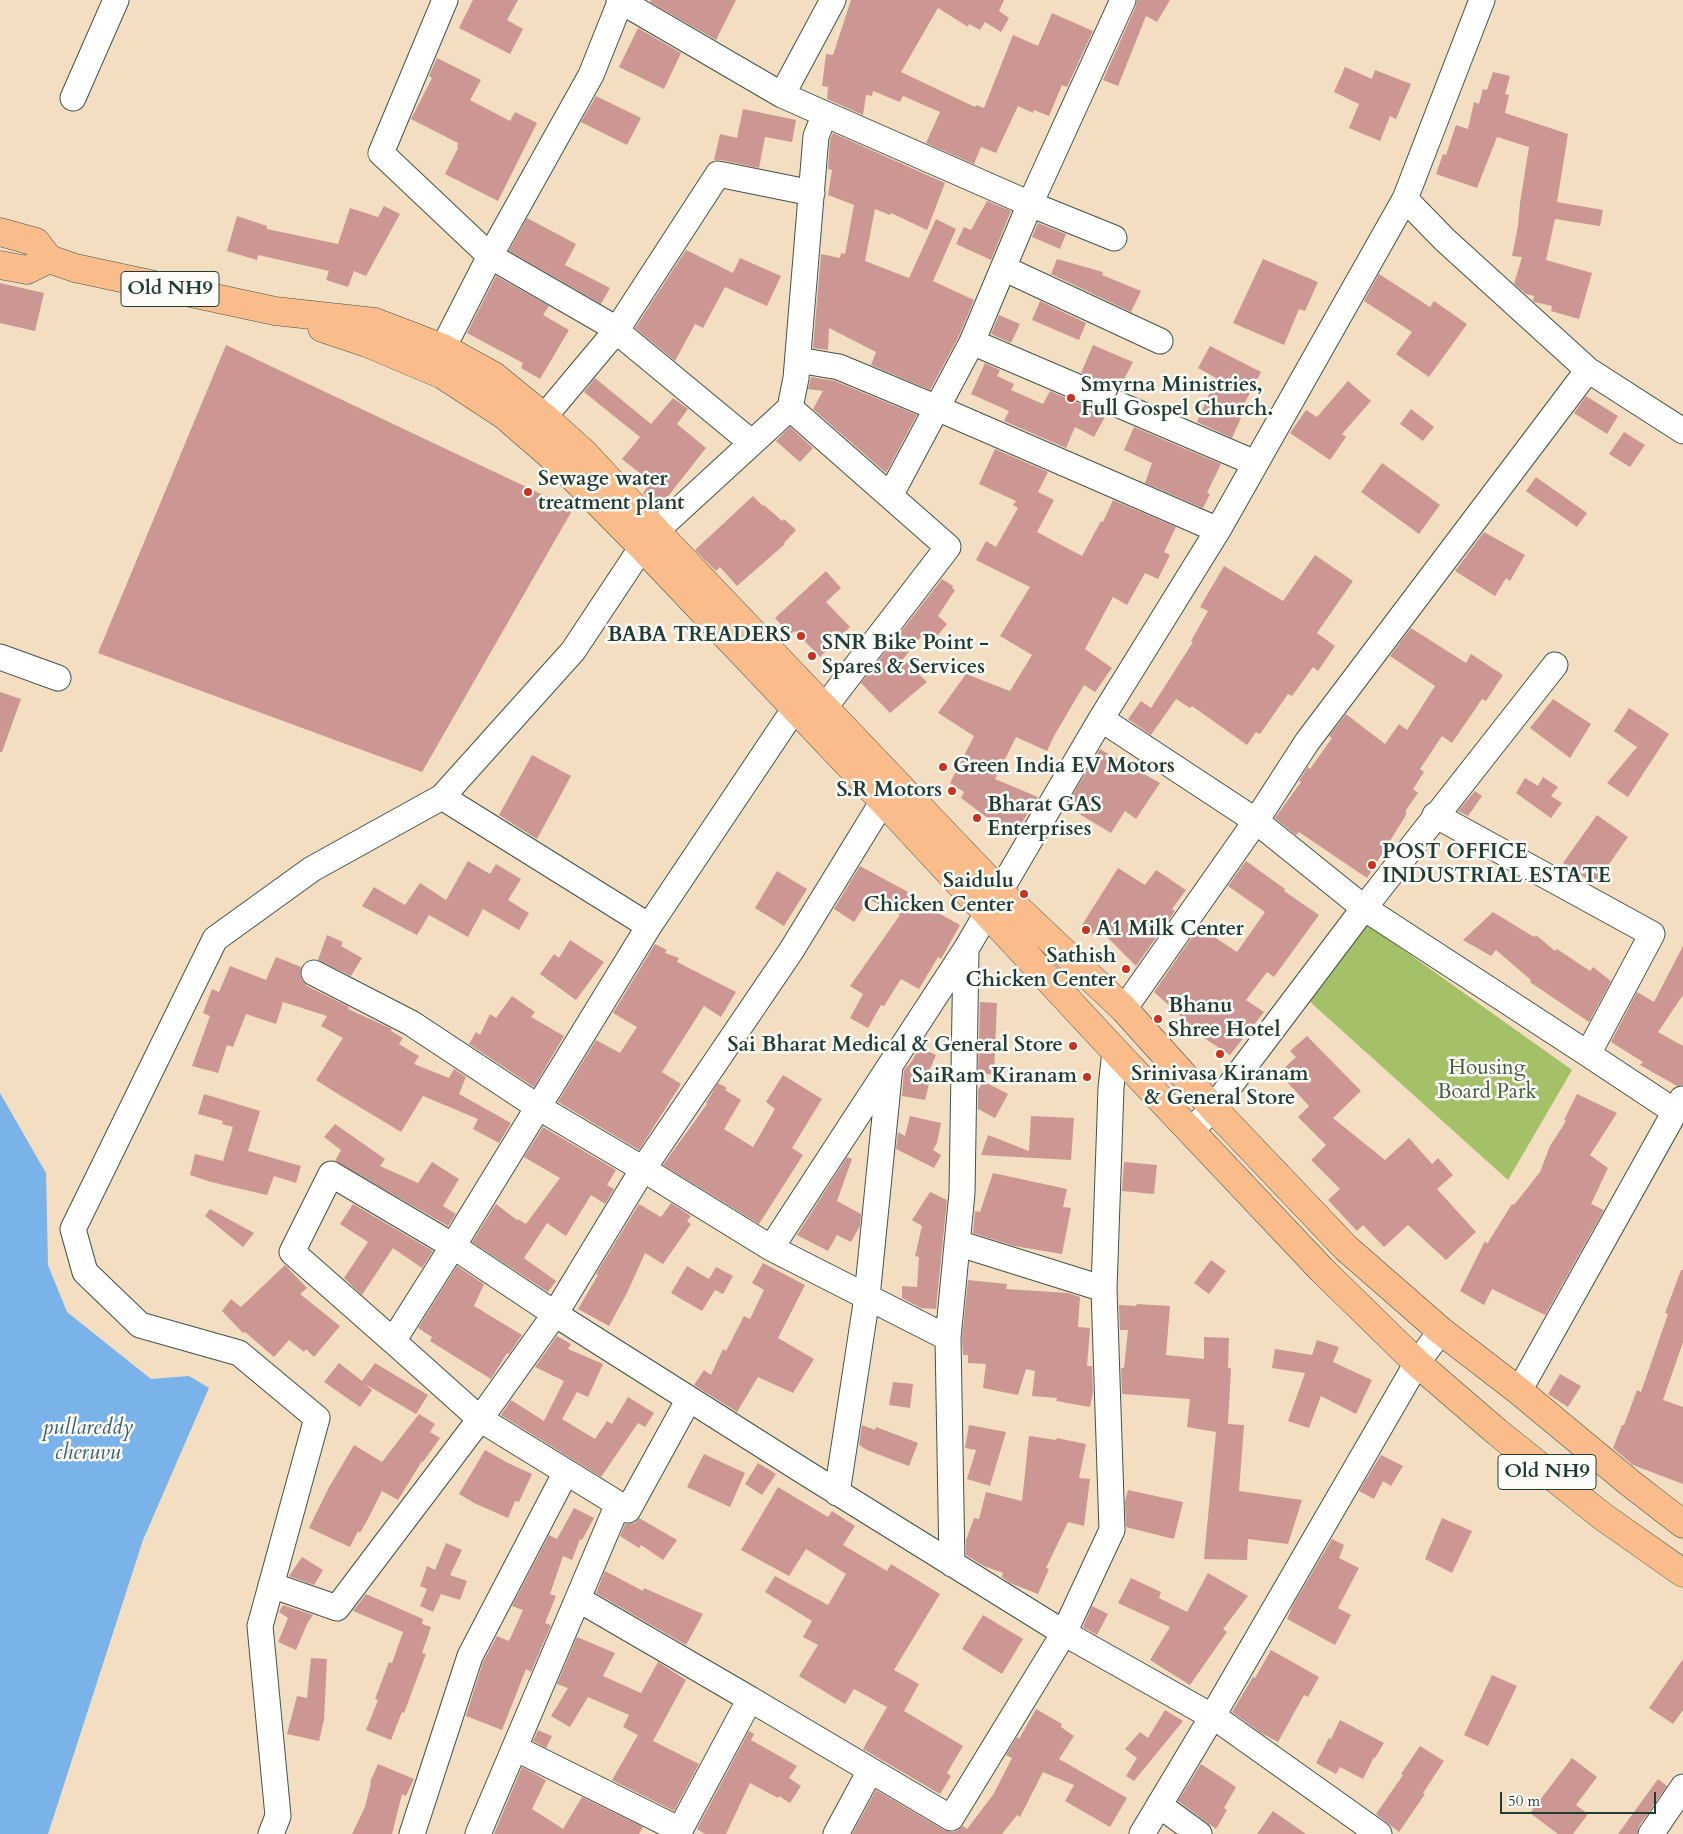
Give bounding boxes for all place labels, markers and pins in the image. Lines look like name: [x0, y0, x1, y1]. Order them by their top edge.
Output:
place label: Smyrna Ministries, Full Gospel Church.: [1081, 373, 1273, 423]
marker: Smyrna Ministries, Full Gospel Church.: [1065, 392, 1077, 404]
place label: Sewage water treatment plant: [538, 467, 684, 517]
marker: Sewage water treatment plant: [522, 486, 534, 498]
place label: BABA TREADERS: [607, 623, 791, 649]
marker: BABA TREADERS: [795, 630, 807, 642]
place label: SNR Bike Point - Spares & Services: [822, 631, 989, 681]
marker: SNR Bike Point - Spares & Services: [806, 650, 818, 662]
place label: Green India EV Motors: [953, 754, 1175, 780]
marker: Green India EV Motors: [937, 761, 949, 773]
place label: S.R Motors: [837, 778, 942, 804]
marker: S.R Motors: [946, 785, 958, 797]
place label: Bharat GAS Enterprises: [987, 793, 1102, 843]
marker: Bharat GAS Enterprises: [971, 812, 983, 824]
place label: POST OFFICE INDUSTRIAL ESTATE: [1382, 840, 1611, 890]
marker: POST OFFICE INDUSTRIAL ESTATE: [1366, 859, 1378, 871]
place label: Saidulu Chicken Center: [864, 869, 1014, 919]
marker: Saidulu Chicken Center: [1018, 888, 1030, 900]
place label: A1 Milk Center: [1096, 917, 1244, 943]
marker: A1 Milk Center: [1080, 924, 1092, 936]
place label: Sathish Chicken Center: [966, 944, 1116, 994]
marker: Sathish Chicken Center: [1120, 963, 1132, 975]
place label: Bhanu Shree Hotel: [1168, 994, 1281, 1044]
marker: Bhanu Shree Hotel: [1152, 1013, 1164, 1025]
place label: Sai Bharat Medical & General Store: [727, 1033, 1063, 1059]
marker: Sai Bharat Medical & General Store: [1067, 1040, 1079, 1052]
marker: Srinivasa Kiranam & General Store: [1214, 1048, 1226, 1060]
place label: Srinivasa Kiranam & General Store: [1131, 1062, 1309, 1112]
place label: SaiRam Kiranam: [912, 1064, 1077, 1090]
marker: SaiRam Kiranam: [1081, 1071, 1093, 1083]

